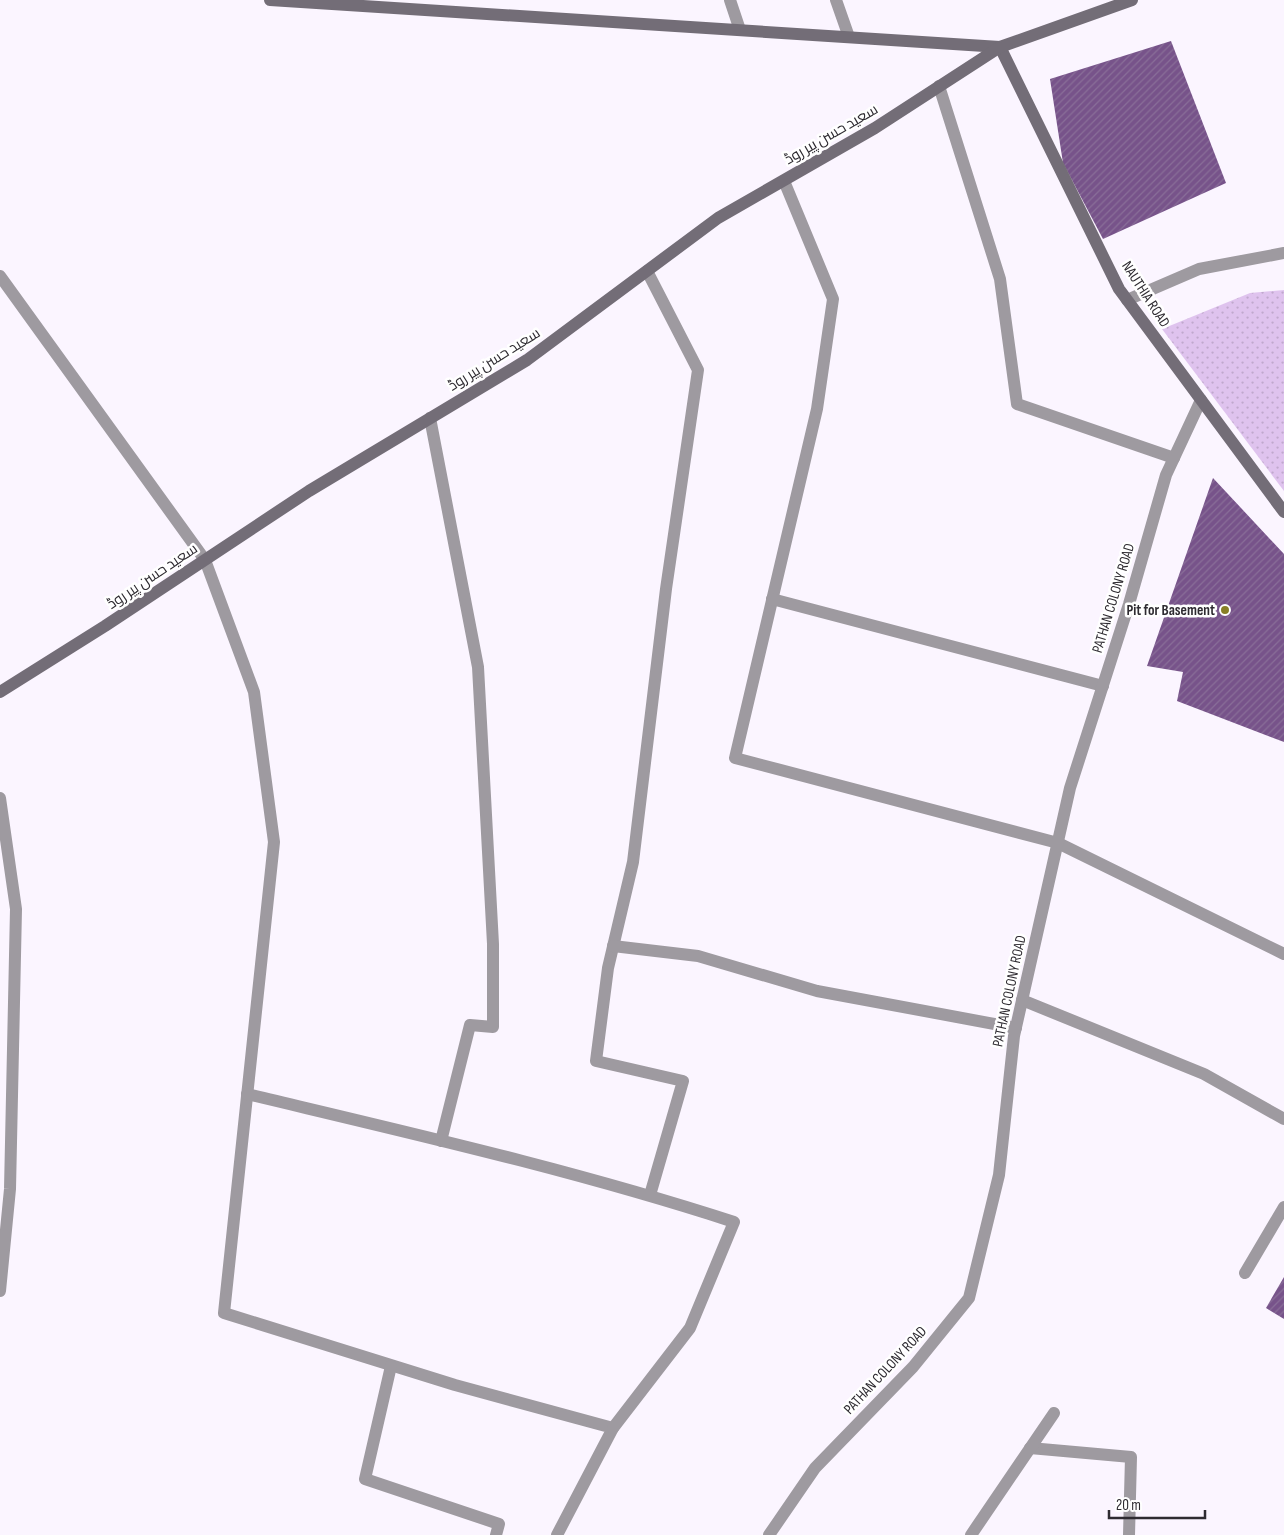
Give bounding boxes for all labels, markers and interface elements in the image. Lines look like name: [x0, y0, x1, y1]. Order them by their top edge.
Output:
street label: سعید حسن پیر روڈ: [781, 100, 882, 169]
street label: NAUTHIA ROAD: [1117, 258, 1174, 331]
street label: سعید حسن پیر روڈ: [445, 323, 544, 395]
street label: سعید حسن پیر روڈ: [103, 539, 201, 614]
street label: PATHAN COLONY ROAD: [1088, 541, 1139, 655]
place label: Pit for Basement: [1126, 601, 1215, 620]
marker: Pit for Basement: [1219, 604, 1231, 616]
street label: PATHAN COLONY ROAD: [988, 934, 1031, 1049]
street label: PATHAN COLONY ROAD: [840, 1322, 931, 1418]
scale bar: [1109, 1488, 1205, 1520]
text: 20 m: [1116, 1496, 1141, 1515]

